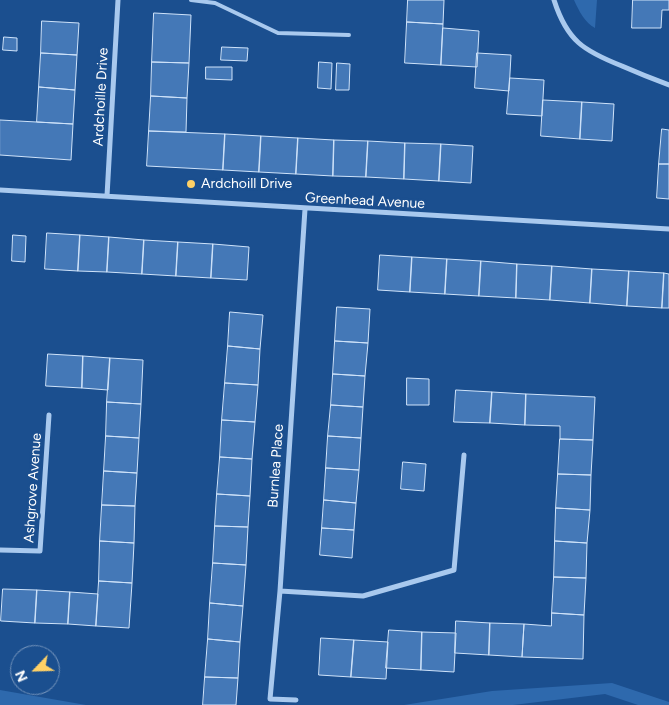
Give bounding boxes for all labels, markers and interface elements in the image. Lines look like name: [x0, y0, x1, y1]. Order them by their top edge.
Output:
street label: Ardchoille Drive: [90, 47, 112, 147]
place label: Ardchoill Drive: [201, 176, 292, 192]
marker: Ardchoill Drive: [185, 178, 197, 190]
street label: Greenhead Avenue: [305, 189, 425, 213]
street label: Burnlea Place: [265, 424, 287, 508]
street label: Ashgrove Avenue: [21, 432, 45, 544]
north arrow: [10, 645, 60, 695]
text: N: [12, 668, 32, 684]

